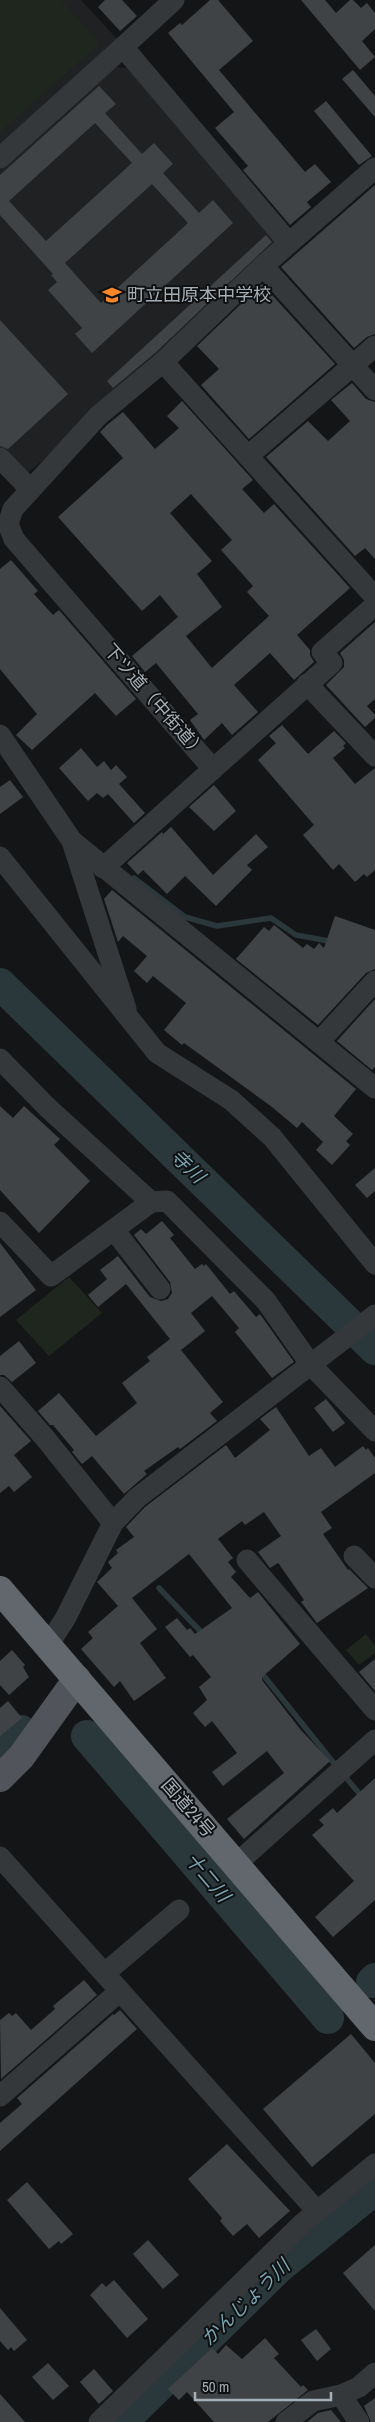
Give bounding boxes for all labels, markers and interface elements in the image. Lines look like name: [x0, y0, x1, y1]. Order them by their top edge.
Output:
place label: 町立田原本中学校: [127, 282, 271, 307]
school or university icon: 町立田原本中学校: [101, 284, 123, 306]
street label: 下ツ道（中街道）: [99, 638, 212, 763]
water label: 寺川: [165, 1143, 212, 1190]
street label: 国道24号: [156, 1773, 221, 1842]
water label: 十二川: [180, 1847, 238, 1909]
water label: かんじょう川: [195, 2252, 296, 2351]
scale bar: [195, 2370, 331, 2402]
text: 50 m: [202, 2376, 229, 2397]

